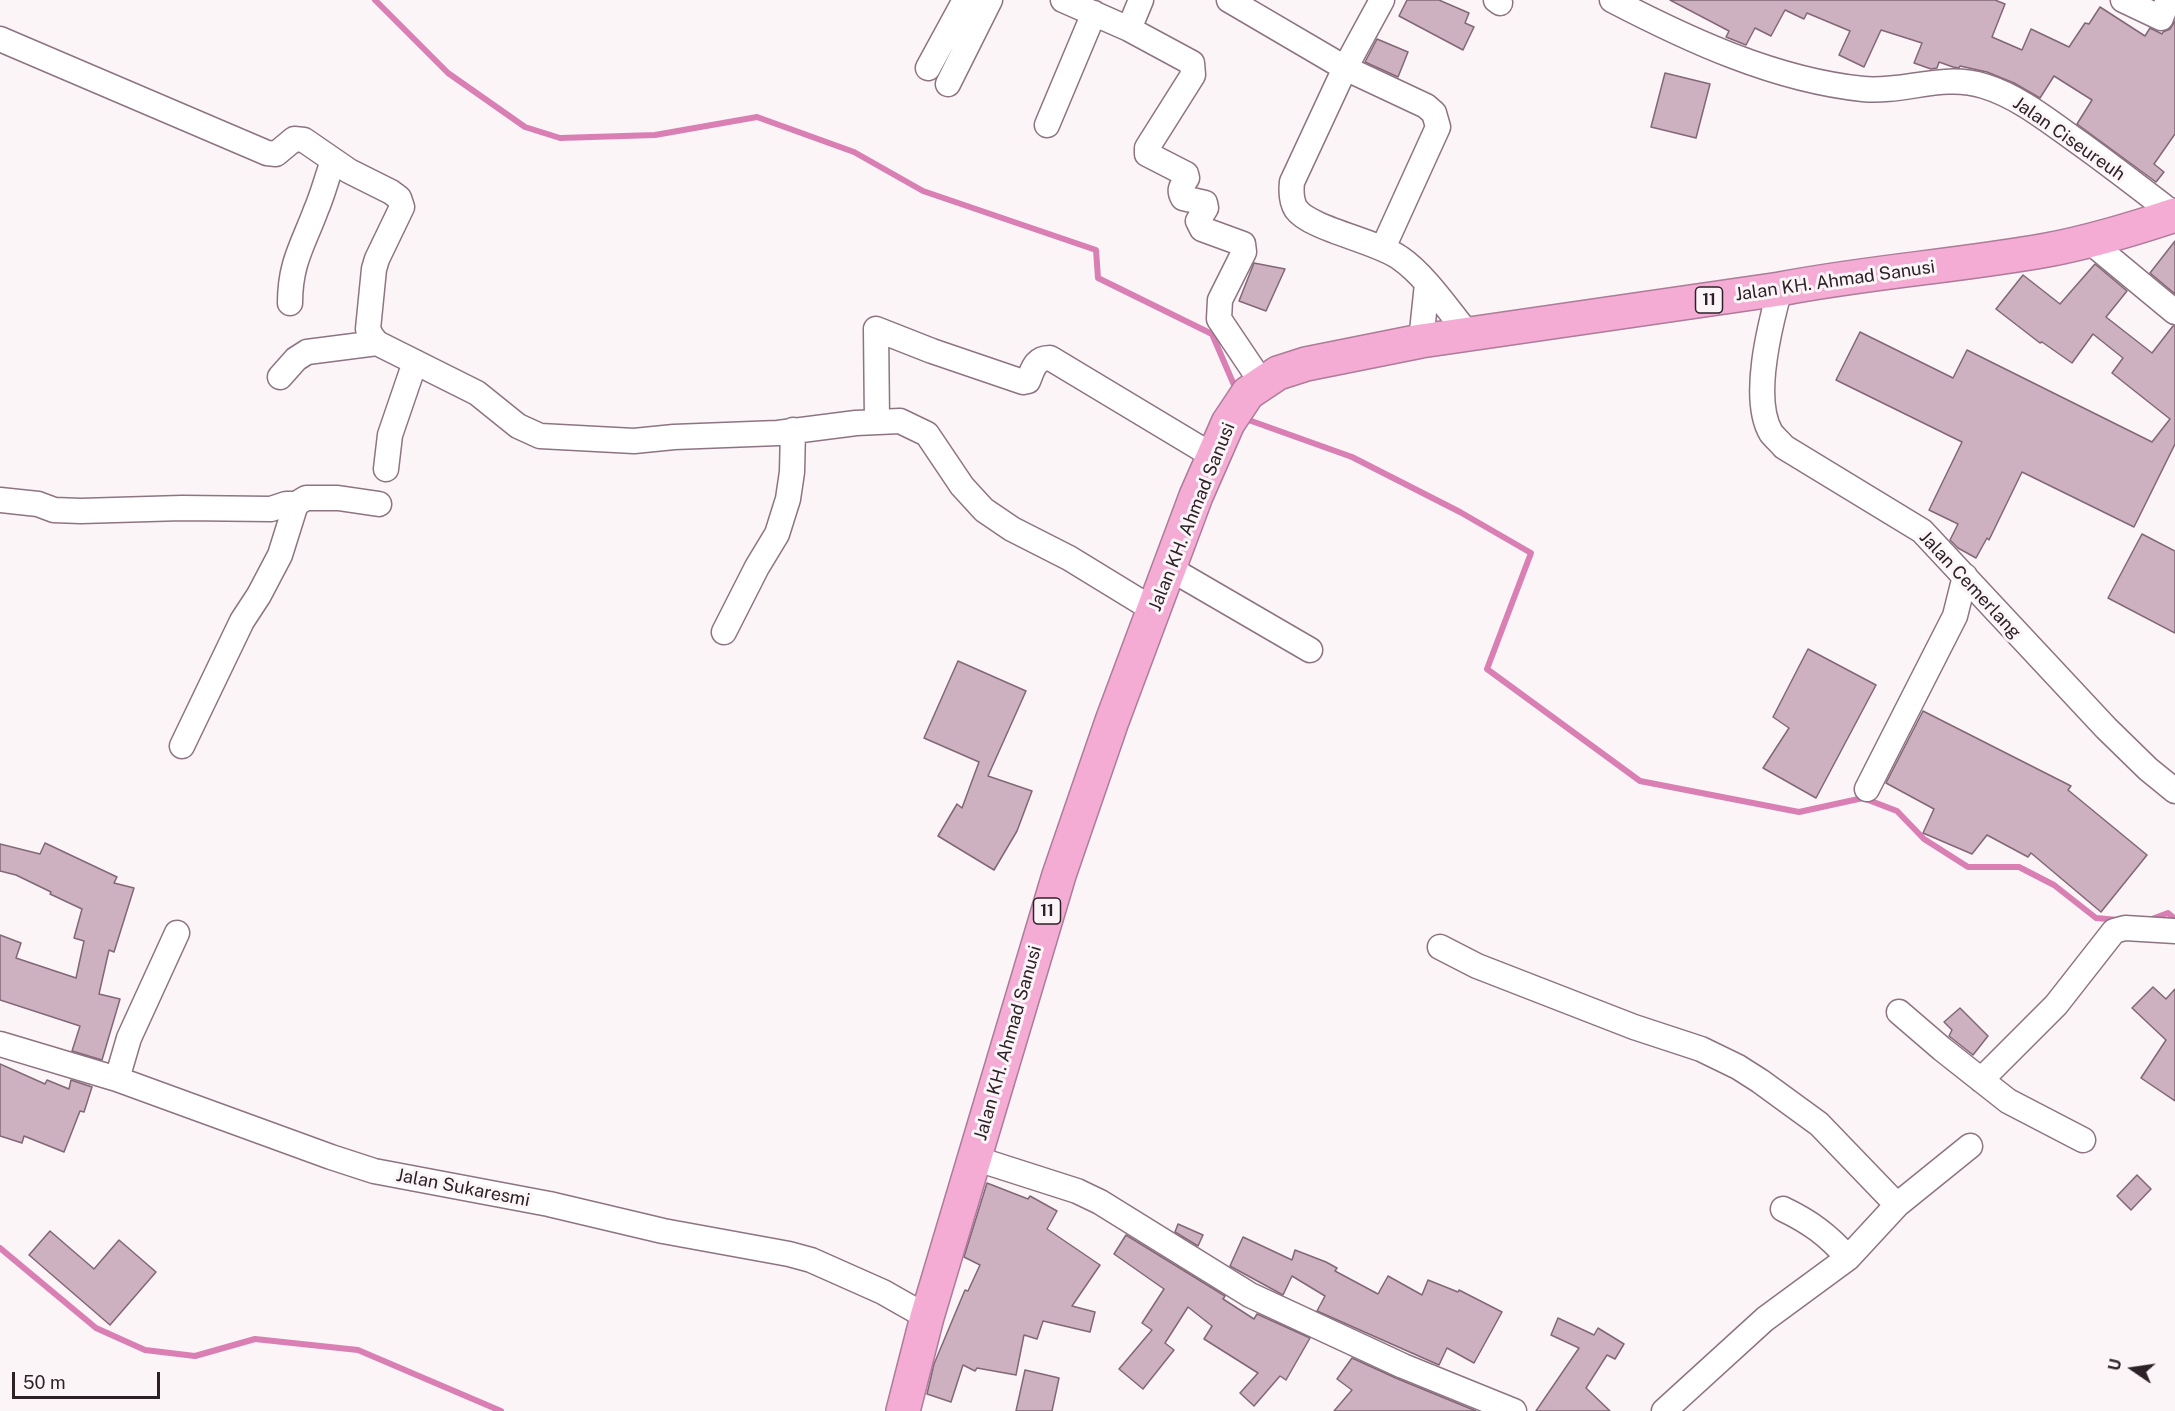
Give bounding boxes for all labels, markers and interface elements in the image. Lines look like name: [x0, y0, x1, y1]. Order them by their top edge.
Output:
street label: Jalan Ciseureuh: [2009, 92, 2129, 186]
street label: Jalan KH. Ahmad Sanusi: [1734, 256, 1936, 306]
road number: 11: [1696, 287, 1722, 313]
street label: Jalan KH. Ahmad Sanusi: [1144, 419, 1240, 615]
street label: Jalan Cemerlang: [1915, 527, 2025, 643]
road number: 11: [1034, 898, 1060, 924]
street label: Jalan KH. Ahmad Sanusi: [970, 943, 1046, 1143]
street label: Jalan Sukaresmi: [394, 1164, 532, 1212]
north arrow: [2103, 1339, 2163, 1399]
text: U: [2104, 1357, 2126, 1373]
scale bar: [15, 1360, 164, 1398]
text: 50 m: [23, 1372, 66, 1393]

